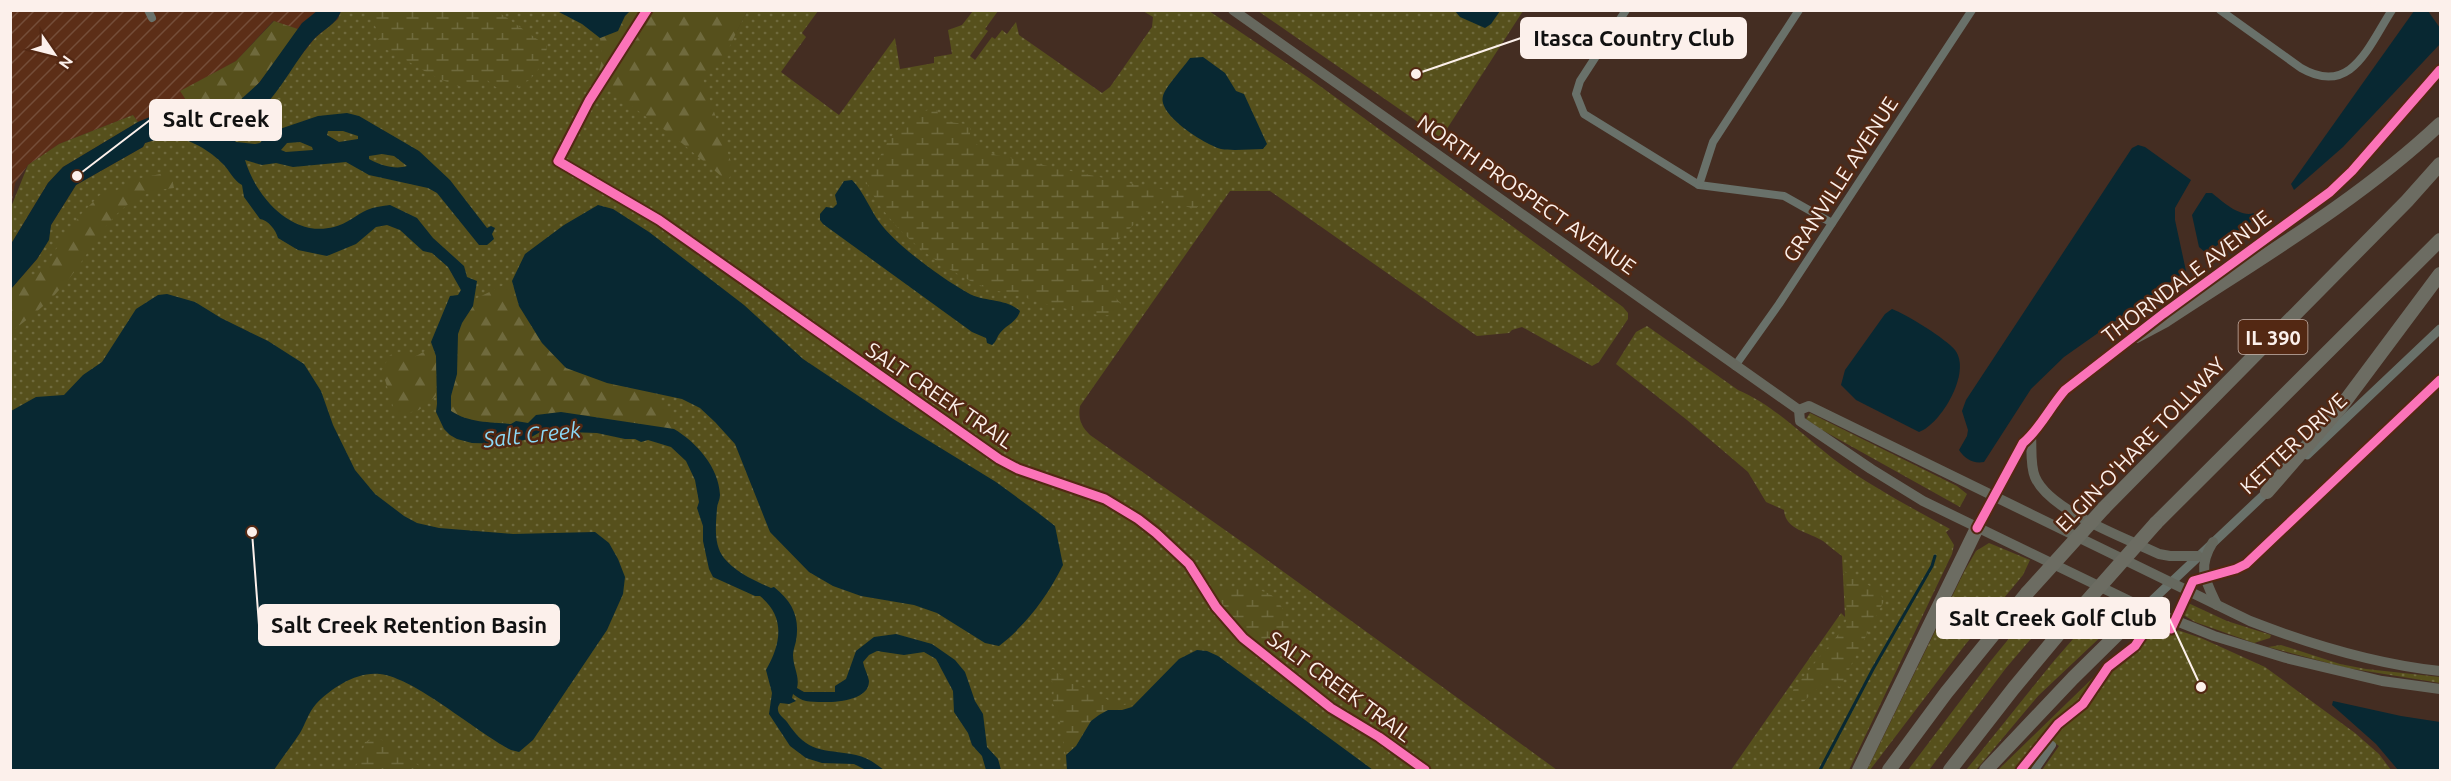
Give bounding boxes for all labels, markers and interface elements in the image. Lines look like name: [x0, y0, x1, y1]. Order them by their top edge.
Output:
callout: Itasca Country Club: [1521, 18, 1746, 58]
north arrow: [24, 24, 84, 84]
text: Itasca Country Club: [1533, 25, 1735, 50]
text: N: [55, 53, 77, 73]
street label: GRANVILLE AVENUE: [1778, 92, 1902, 266]
callout: Salt Creek: [150, 100, 281, 140]
text: Salt Creek: [163, 106, 270, 131]
street label: NORTH PROSPECT AVENUE: [1413, 109, 1641, 279]
street label: THORNDALE AVENUE: [2097, 205, 2275, 347]
road number: IL 390: [2238, 320, 2308, 354]
street label: SALT CREEK TRAIL: [862, 337, 1018, 453]
street label: ELGIN-O'HARE TOLLWAY: [2050, 352, 2230, 536]
street label: KETTER DRIVE: [2235, 388, 2351, 498]
water label: Salt Creek: [481, 416, 583, 452]
callout: Salt Creek Golf Club: [1937, 598, 2169, 638]
callout: Salt Creek Retention Basin: [259, 605, 559, 645]
text: Salt Creek Golf Club: [1949, 605, 2157, 630]
text: Salt Creek Retention Basin: [271, 612, 547, 637]
street label: SALT CREEK TRAIL: [1263, 626, 1417, 746]

